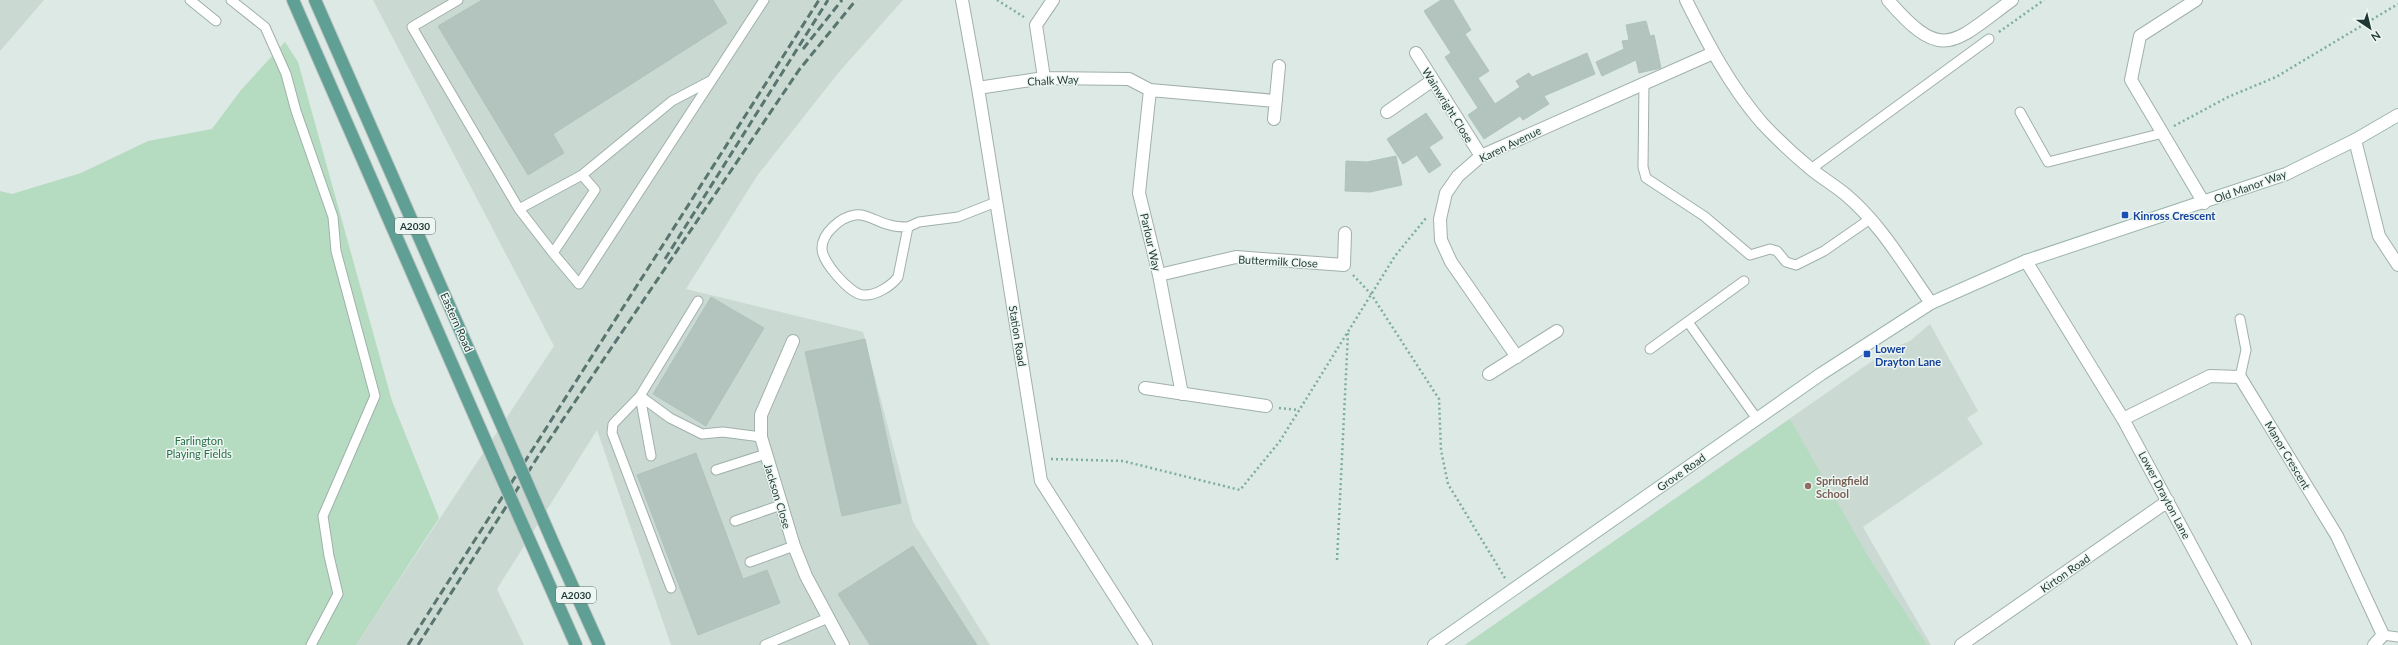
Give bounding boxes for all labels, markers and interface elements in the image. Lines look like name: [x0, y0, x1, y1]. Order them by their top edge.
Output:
north arrow: [2350, 8, 2390, 48]
text: N: [2369, 29, 2383, 44]
street label: Wainwright Close: [1420, 65, 1476, 145]
street label: Chalk Way: [1027, 72, 1079, 88]
street label: Karen Avenue: [1477, 123, 1543, 165]
street label: Old Manor Way: [2212, 167, 2288, 205]
place label: Kinross Crescent: [2133, 209, 2216, 222]
marker: Kinross Crescent: [2120, 210, 2130, 220]
street label: Parlour Way: [1138, 212, 1164, 273]
road number: A2030: [395, 218, 435, 234]
street label: Buttermilk Close: [1238, 252, 1318, 270]
street label: Eastern Road: [438, 290, 476, 354]
street label: Station Road: [1007, 305, 1029, 367]
place label: Lower Drayton Lane: [1875, 342, 1941, 368]
marker: Lower Drayton Lane: [1862, 349, 1872, 359]
street label: Manor Crescent: [2263, 419, 2313, 491]
park label: Farlington Playing Fields: [166, 434, 232, 460]
street label: Lower Drayton Lane: [2136, 449, 2194, 541]
street label: Grove Road: [1654, 451, 1708, 493]
street label: Jackson Close: [762, 462, 794, 530]
place label: Springfield School: [1816, 474, 1869, 500]
marker: Springfield School: [1803, 481, 1813, 491]
street label: Kirton Road: [2038, 551, 2092, 595]
road number: A2030: [556, 587, 596, 603]

